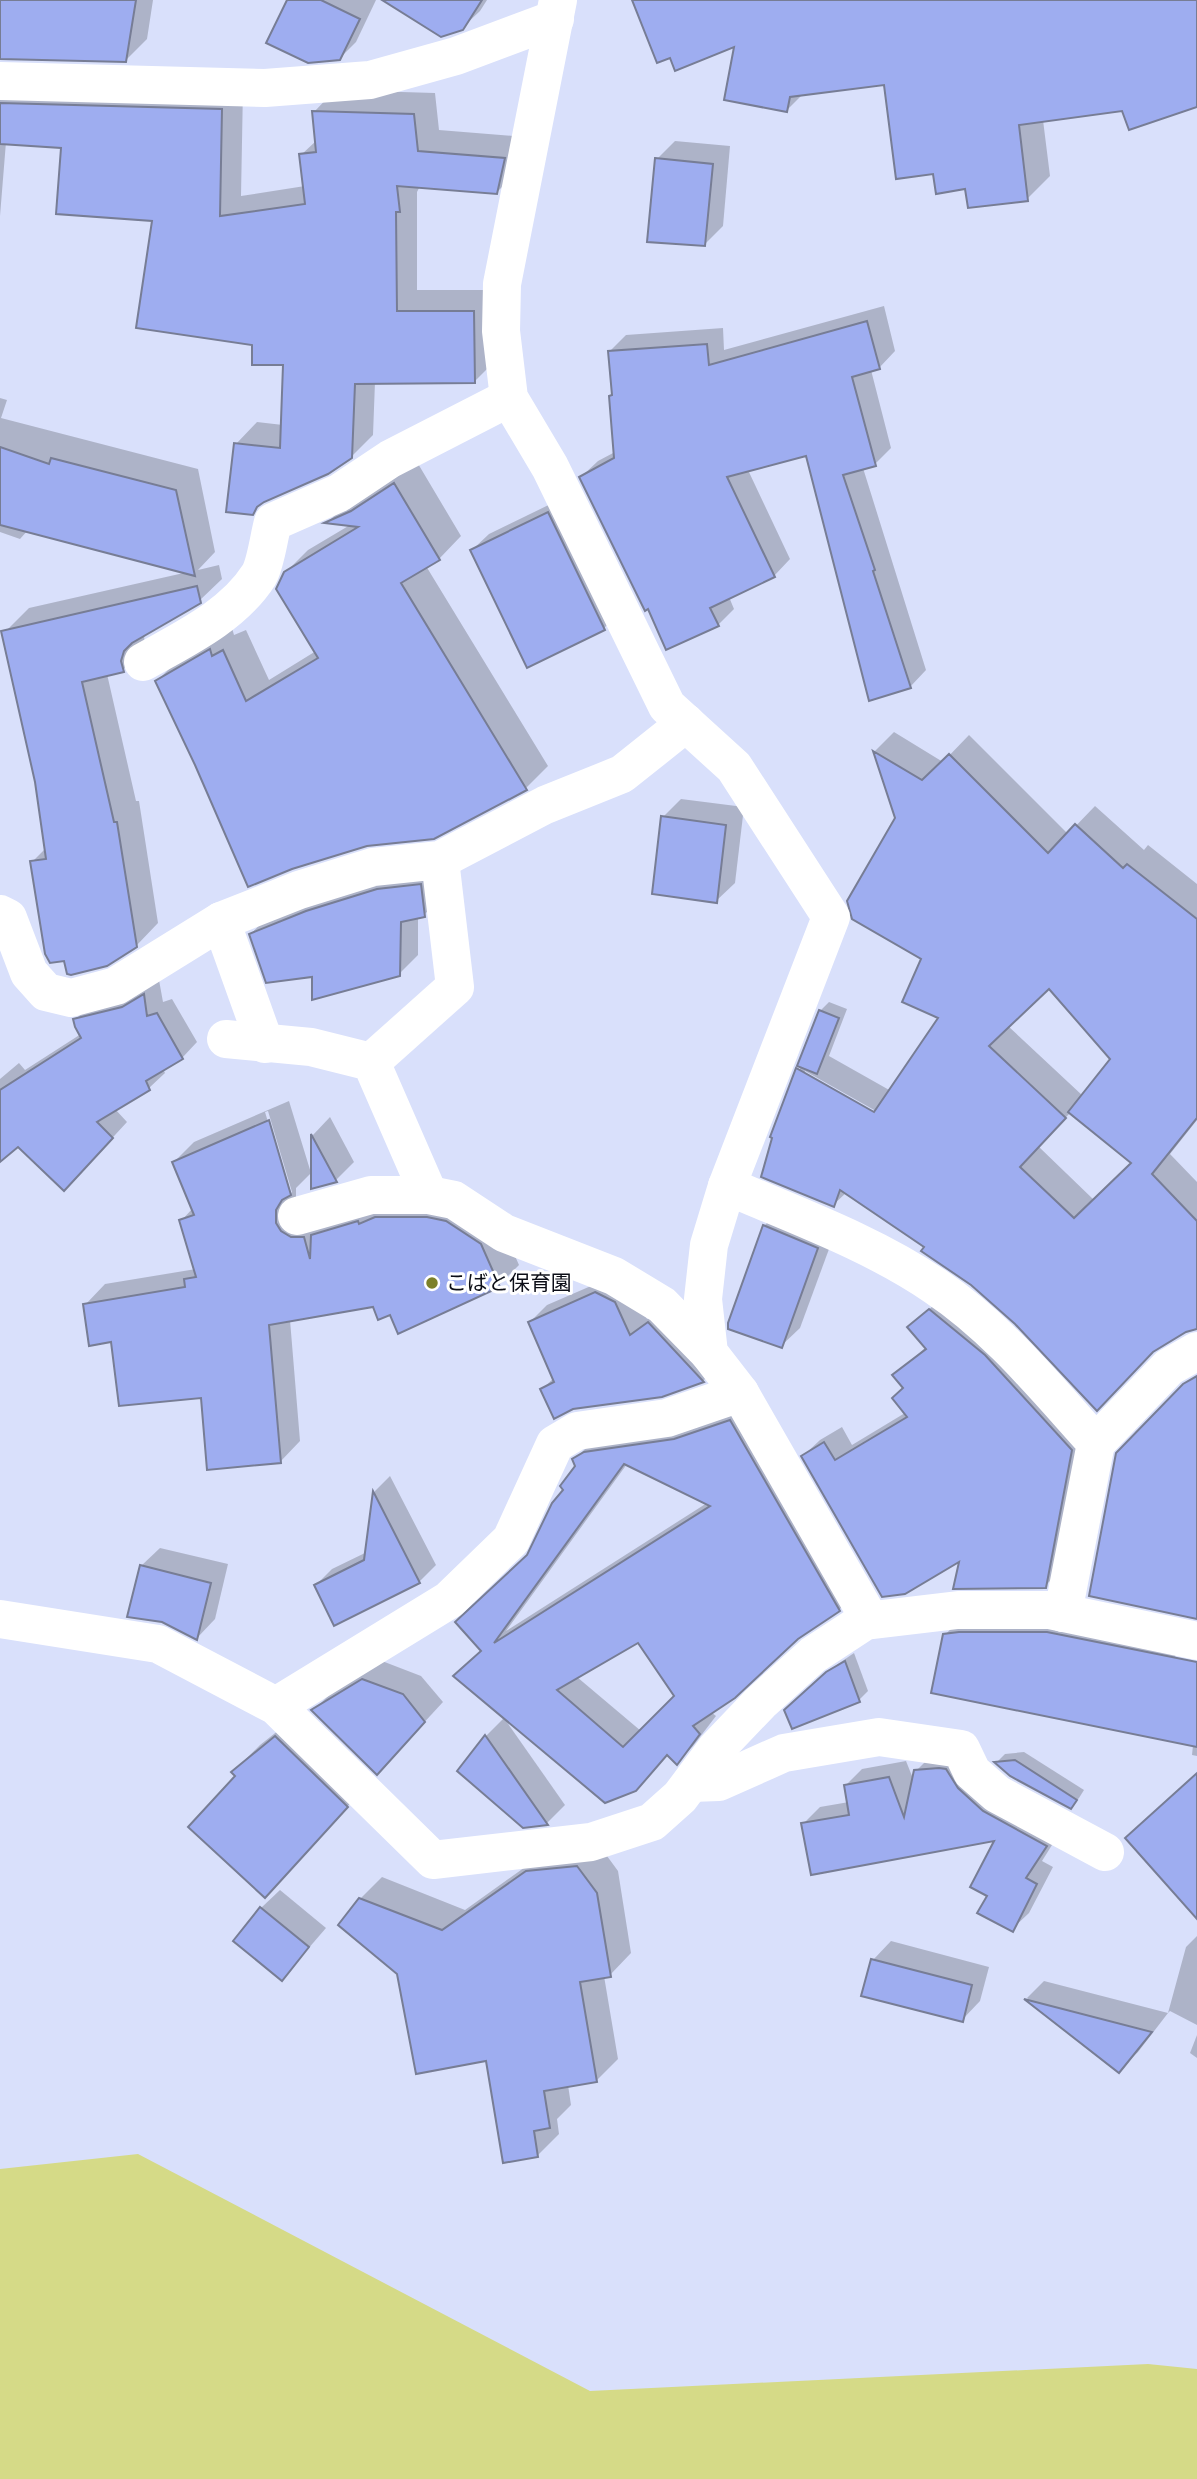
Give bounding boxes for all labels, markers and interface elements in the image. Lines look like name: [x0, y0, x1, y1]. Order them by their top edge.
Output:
place label: こばと保育園: [446, 1271, 572, 1295]
marker: こばと保育園: [424, 1275, 440, 1291]

